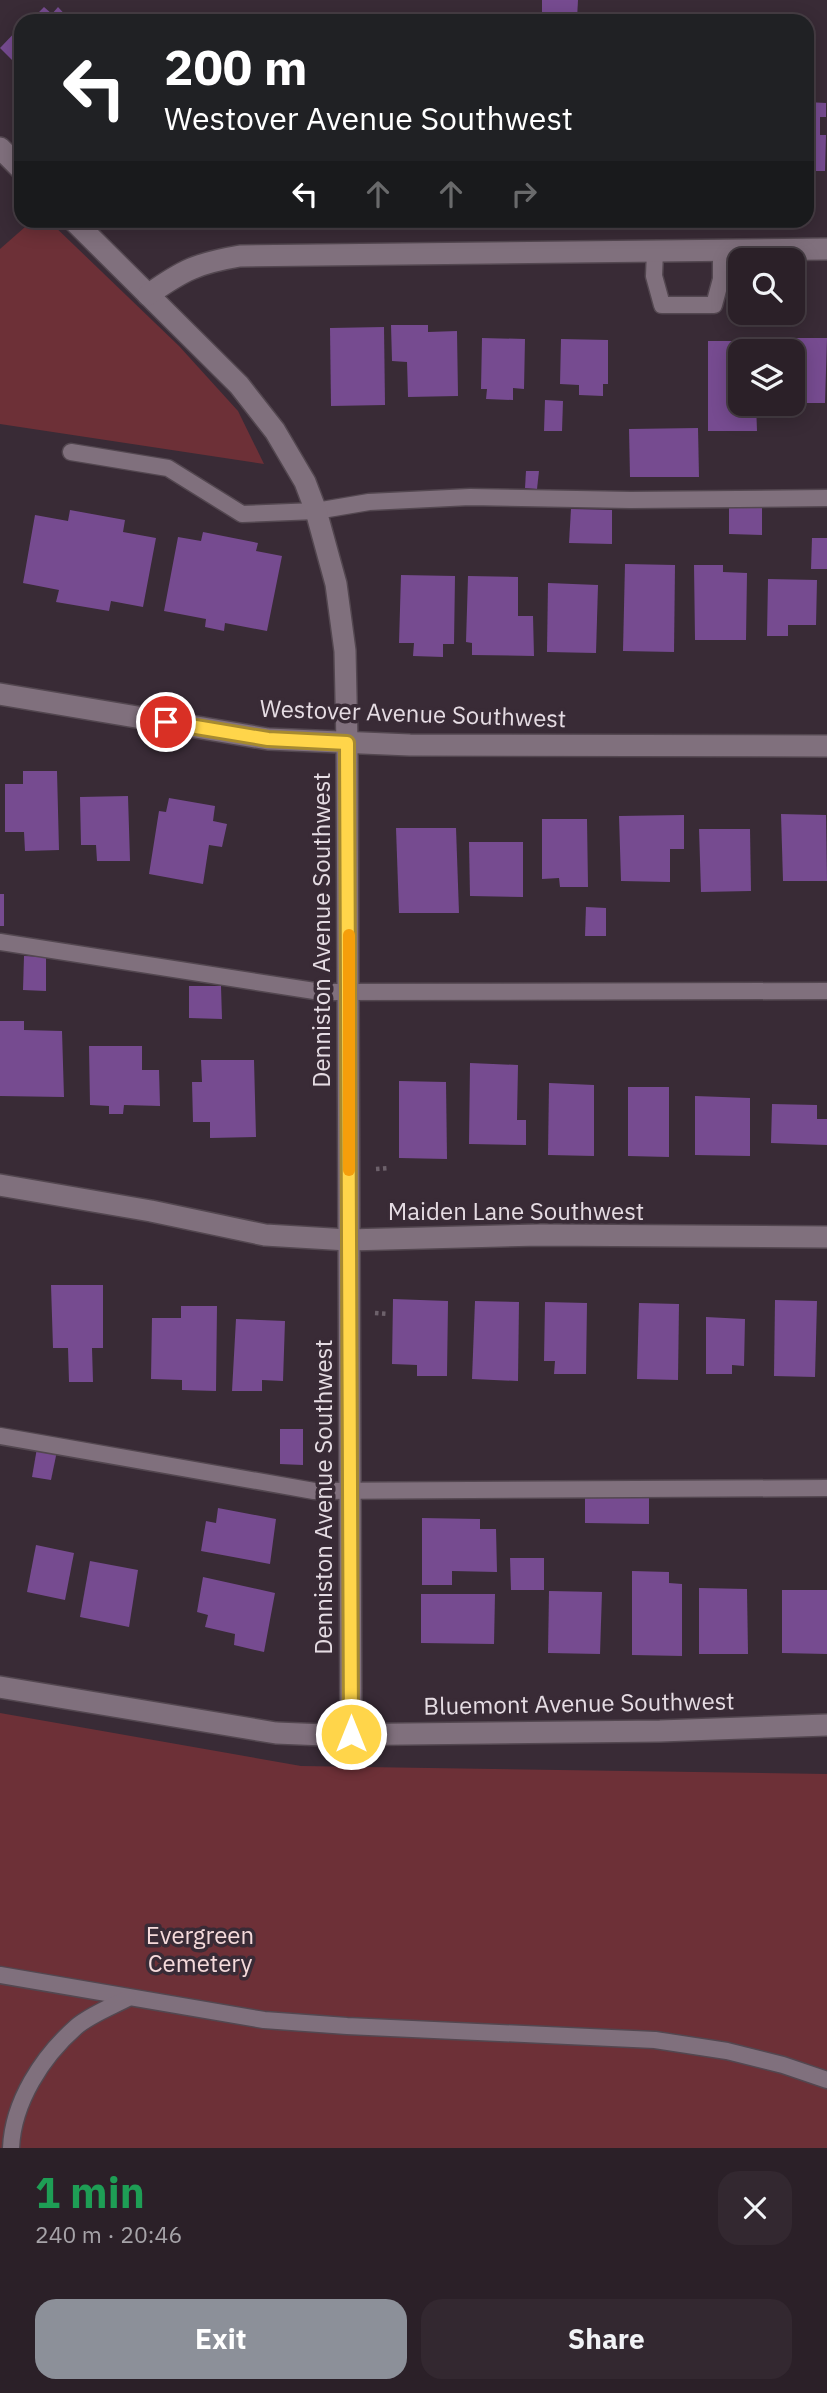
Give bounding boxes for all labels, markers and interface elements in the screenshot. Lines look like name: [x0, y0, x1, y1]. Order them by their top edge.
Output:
text: 200 m: [164, 35, 308, 98]
icon: left: [49, 42, 140, 133]
text: Westover Avenue Southwest: [164, 97, 573, 139]
icon: left: [286, 175, 324, 213]
icon: ahead: [359, 175, 397, 213]
icon: ahead: [432, 175, 470, 213]
icon: right: [505, 175, 543, 213]
map controls: [728, 248, 805, 416]
button: search: [728, 248, 805, 325]
button: layers: [728, 339, 805, 416]
pin: [136, 692, 196, 752]
street label: Westover Avenue Southwest: [259, 692, 567, 734]
icon: arrive: [147, 703, 185, 741]
street label: Denniston Avenue Southwest: [305, 772, 337, 1088]
street label: Maiden Lane Southwest: [388, 1195, 644, 1227]
street label: Denniston Avenue Southwest: [307, 1339, 339, 1655]
street label: Bluemont Avenue Southwest: [423, 1684, 735, 1722]
position arrow: [314, 1697, 388, 1771]
park label: Evergreen Cemetery: [146, 1919, 254, 1979]
text: 1 min: [35, 2165, 145, 2220]
button: close: [718, 2171, 792, 2245]
text: 240 m · 20:46: [35, 2219, 182, 2249]
button: Exit: [35, 2299, 407, 2379]
button: Share: [421, 2299, 792, 2379]

